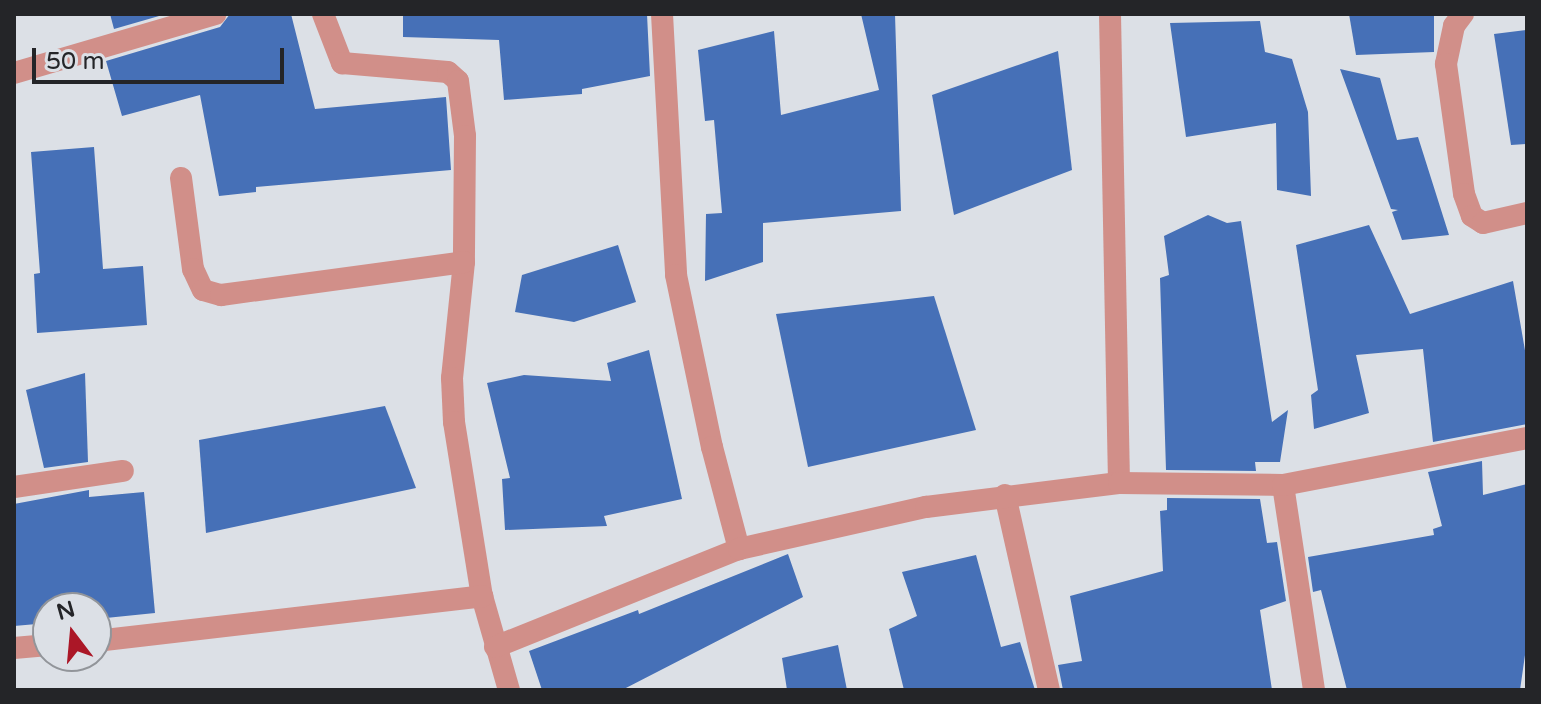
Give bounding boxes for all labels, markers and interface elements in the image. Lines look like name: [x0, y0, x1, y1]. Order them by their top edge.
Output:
scale bar: [36, 32, 288, 82]
text: 50 m: [46, 47, 104, 76]
north arrow: [32, 592, 112, 672]
text: N: [54, 596, 78, 626]

